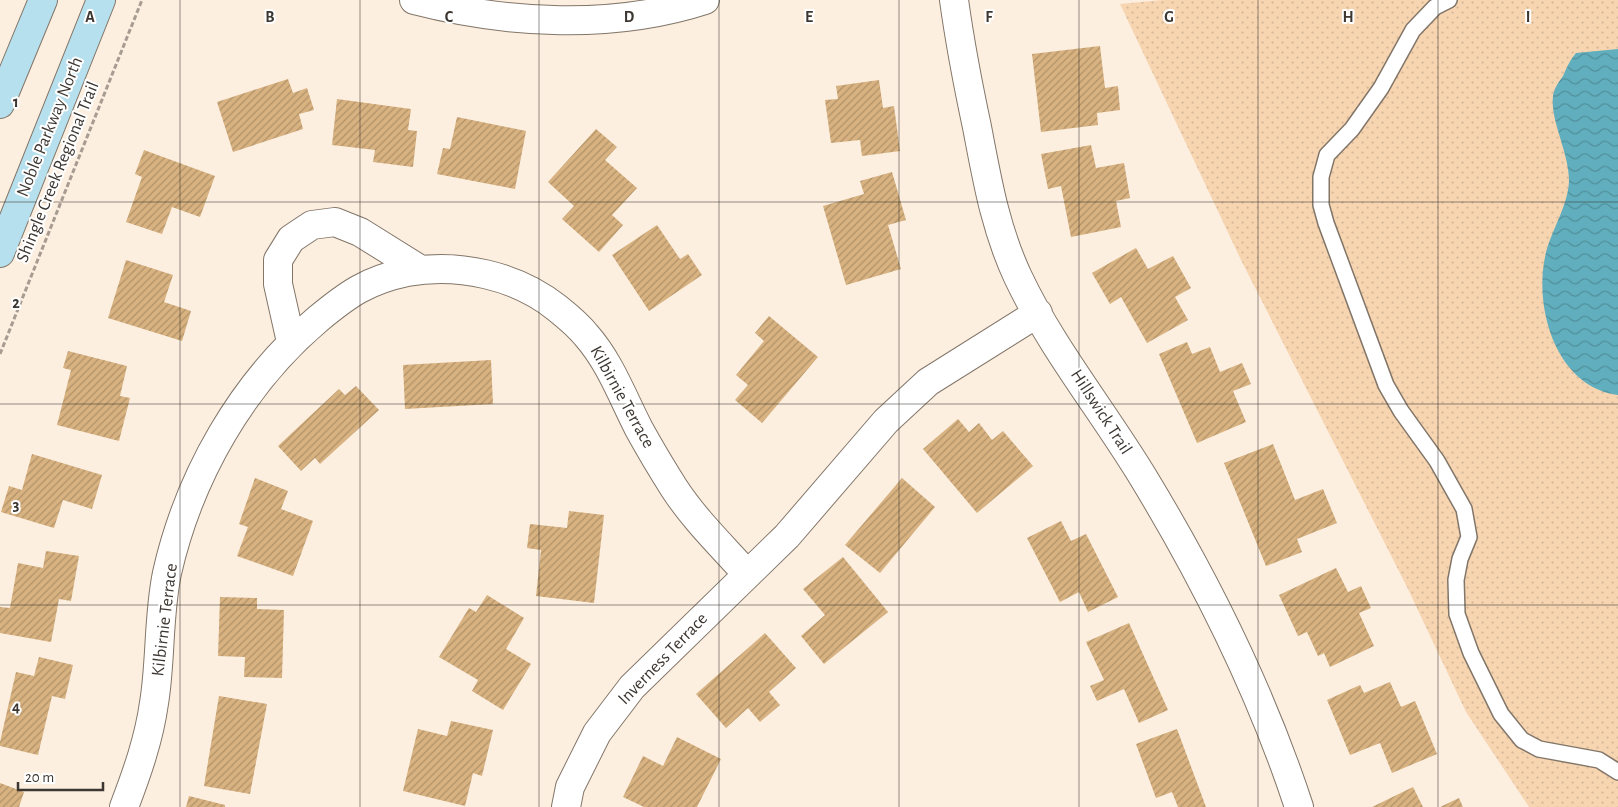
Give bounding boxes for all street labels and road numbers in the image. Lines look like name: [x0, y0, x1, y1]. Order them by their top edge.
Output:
street label: Noble Parkway North: [14, 55, 86, 199]
street label: Shingle Creek Regional Trail: [13, 79, 103, 265]
street label: Kilbirnie Terrace: [587, 343, 657, 451]
street label: Hillswick Trail: [1067, 366, 1135, 458]
street label: Kilbirnie Terrace: [149, 562, 181, 678]
street label: Inverness Terrace: [615, 610, 711, 708]

